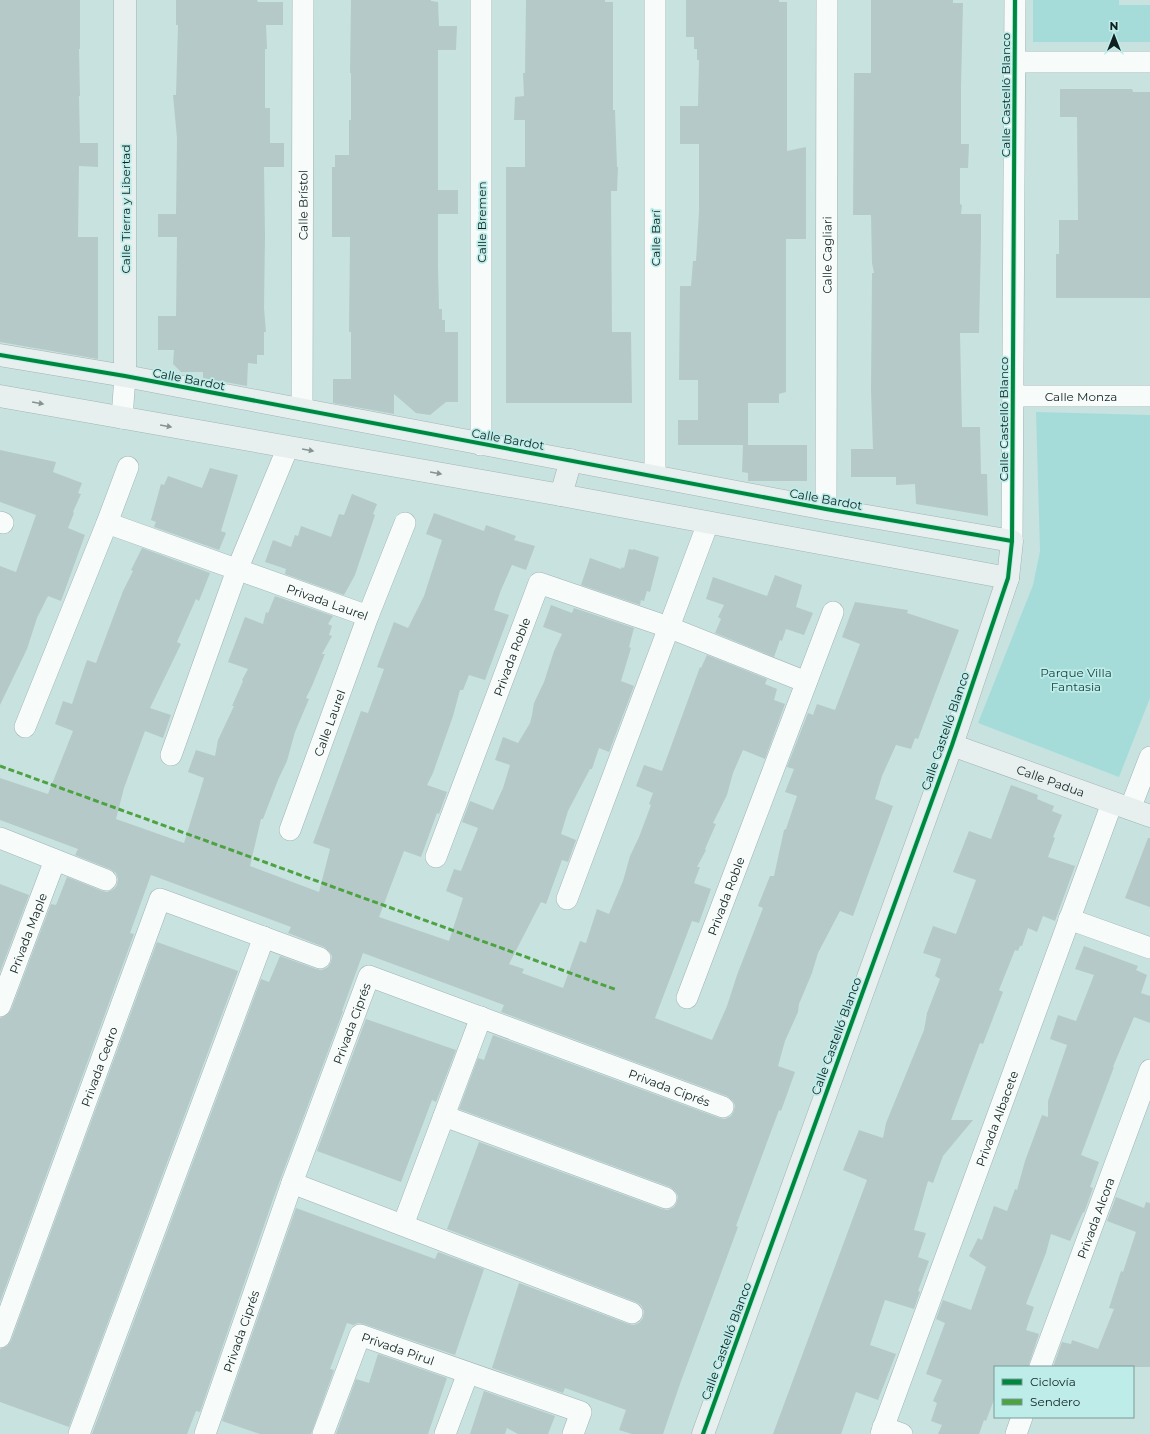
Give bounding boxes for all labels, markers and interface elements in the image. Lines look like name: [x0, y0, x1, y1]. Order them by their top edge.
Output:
north arrow: [1094, 16, 1134, 56]
text: N: [1110, 19, 1118, 33]
street label: Calle Castelló Blanco: [998, 33, 1013, 157]
street label: Calle Tierra y Libertad: [118, 144, 133, 274]
street label: Calle Brístol: [295, 170, 310, 240]
street label: Calle Bremen: [474, 181, 489, 263]
street label: Calle Barí: [648, 209, 663, 266]
street label: Calle Cagliari: [819, 216, 834, 294]
street label: Calle Castelló Blanco: [996, 357, 1011, 481]
street label: Calle Bardot: [151, 365, 227, 393]
street label: Calle Monza: [1045, 389, 1117, 404]
one-way arrow: [32, 400, 44, 406]
one-way arrow: [160, 423, 172, 429]
street label: Calle Bardot: [470, 425, 546, 453]
one-way arrow: [302, 448, 314, 454]
one-way arrow: [430, 470, 442, 476]
street label: Calle Bardot: [788, 485, 864, 513]
street label: Privada Laurel: [285, 580, 370, 623]
street label: Privada Roble: [490, 615, 533, 698]
park label: Parque Villa Fantasia: [1040, 665, 1112, 694]
street label: Calle Castelló Blanco: [918, 670, 972, 792]
street label: Calle Laurel: [310, 688, 348, 758]
street label: Calle Padua: [1015, 761, 1087, 800]
street label: Privada Roble: [704, 855, 747, 937]
street label: Privada Maple: [5, 890, 50, 976]
street label: Calle Castelló Blanco: [808, 975, 864, 1097]
street label: Privada Ciprés: [329, 980, 373, 1066]
street label: Privada Cedro: [77, 1024, 120, 1108]
street label: Privada Ciprés: [627, 1065, 713, 1109]
street label: Privada Albacete: [972, 1068, 1021, 1168]
street label: Privada Alcora: [1073, 1175, 1117, 1261]
street label: Calle Castelló Blanco: [698, 1280, 754, 1402]
street label: Privada Ciprés: [220, 1288, 262, 1374]
street label: Privada Pirul: [360, 1329, 436, 1368]
legend: [994, 1366, 1134, 1418]
text: Ciclovía: [1030, 1374, 1076, 1389]
text: Sendero: [1030, 1394, 1080, 1409]

